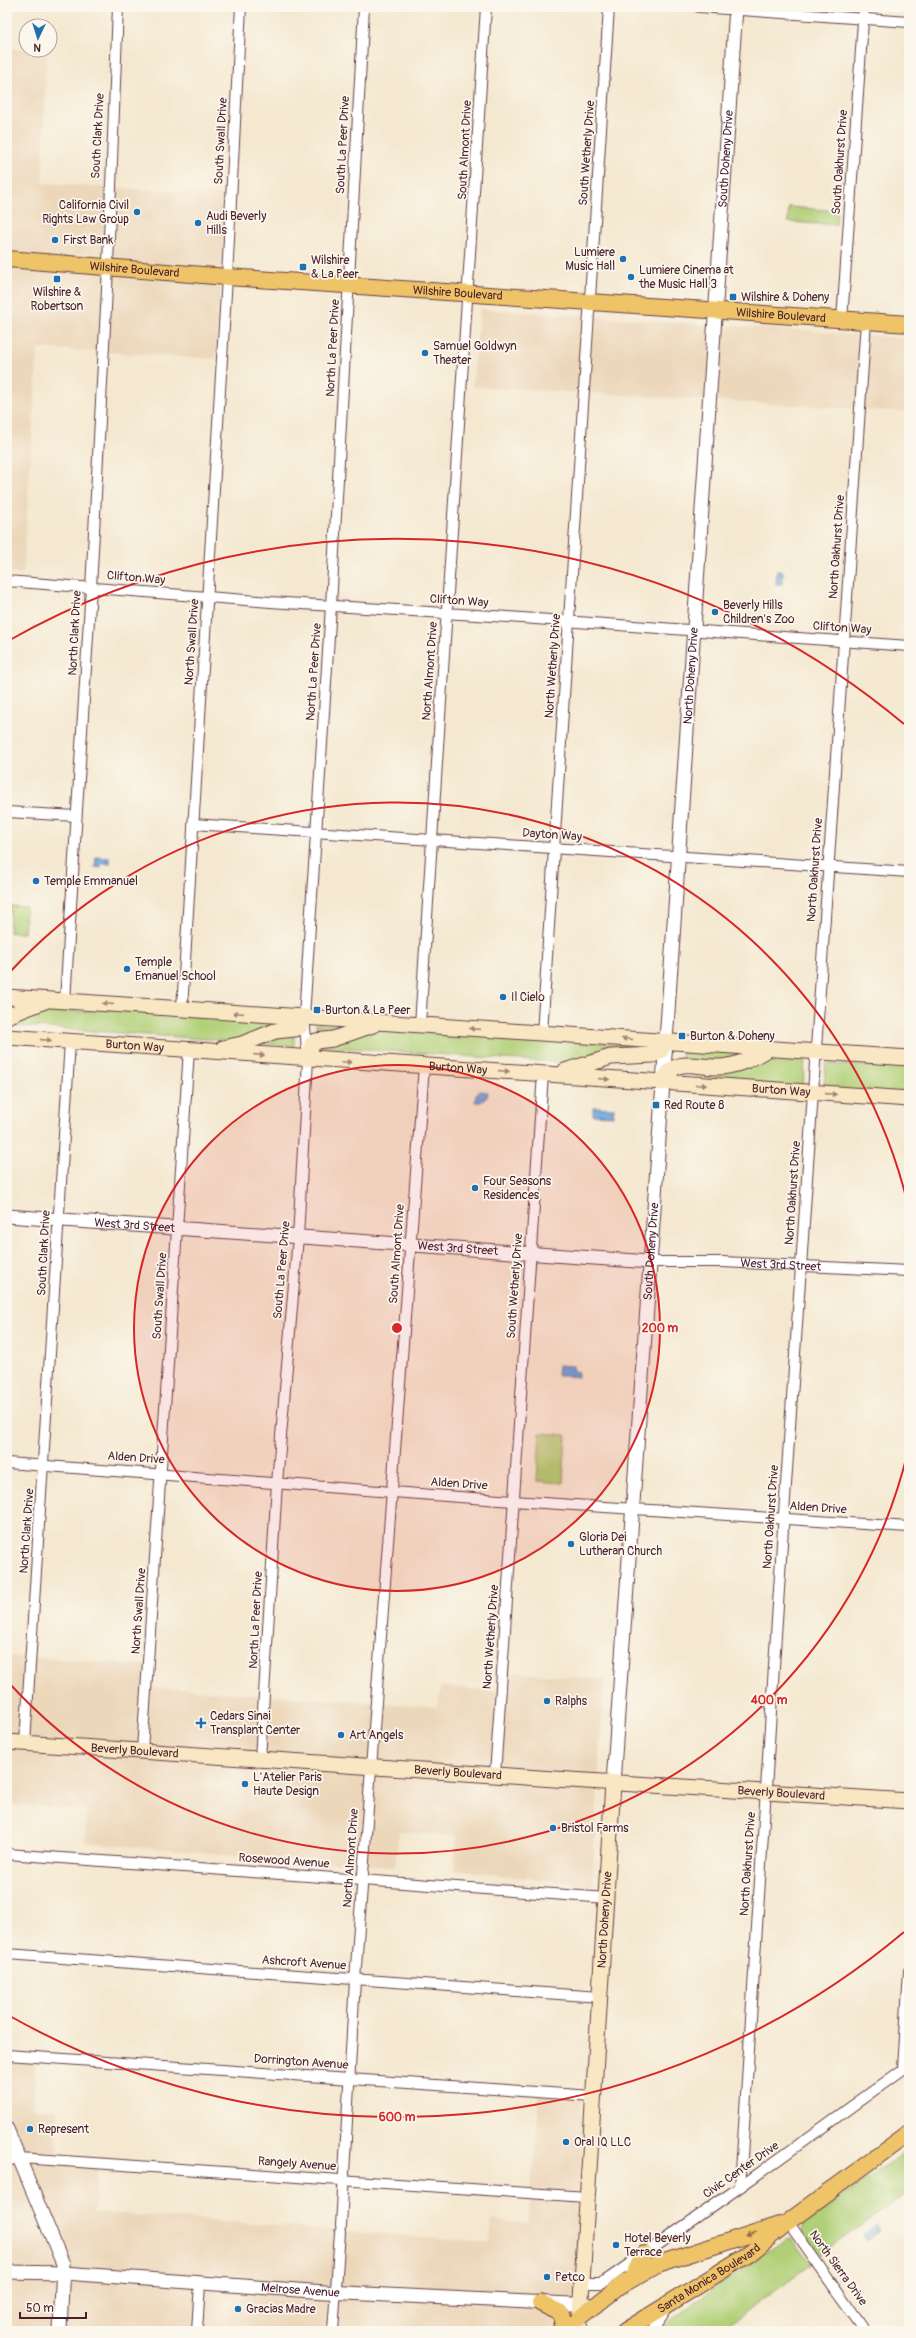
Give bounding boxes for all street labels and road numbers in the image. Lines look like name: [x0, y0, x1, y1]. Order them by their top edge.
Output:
street label: South Clark Drive: [88, 93, 108, 179]
street label: South La Peer Drive: [333, 95, 353, 195]
street label: South Swall Drive: [211, 97, 231, 185]
street label: South Almont Drive: [455, 100, 475, 200]
street label: South Wetherly Drive: [576, 100, 598, 206]
street label: South Oakhurst Drive: [829, 109, 851, 215]
street label: South Doheny Drive: [715, 110, 737, 208]
street label: Wilshire Boulevard: [89, 258, 180, 281]
street label: Wilshire Boulevard: [412, 282, 503, 303]
street label: North La Peer Drive: [323, 299, 343, 397]
street label: Wilshire Boulevard: [735, 305, 827, 326]
street label: North Oakhurst Drive: [826, 494, 848, 600]
street label: Clifton Way: [106, 568, 166, 588]
street label: North Clark Drive: [65, 590, 85, 676]
street label: Clifton Way: [429, 591, 489, 611]
street label: North Swall Drive: [182, 598, 203, 686]
street label: North Wetherly Drive: [542, 613, 564, 719]
street label: Clifton Way: [812, 618, 872, 638]
street label: North Almont Drive: [419, 621, 441, 721]
street label: North La Peer Drive: [303, 623, 325, 721]
street label: North Doheny Drive: [680, 627, 702, 725]
street label: North Oakhurst Drive: [804, 817, 826, 923]
street label: Dayton Way: [522, 825, 582, 845]
street label: Burton Way: [105, 1036, 164, 1055]
street label: Burton Way: [428, 1059, 488, 1077]
street label: Burton Way: [751, 1081, 811, 1100]
street label: North Oakhurst Drive: [782, 1140, 804, 1246]
street label: South Doheny Drive: [640, 1202, 662, 1301]
street label: South Almont Drive: [386, 1204, 408, 1304]
street label: South Clark Drive: [34, 1210, 54, 1296]
street label: West 3rd Street: [94, 1215, 176, 1236]
street label: South La Peer Drive: [270, 1220, 294, 1320]
street label: South Wetherly Drive: [504, 1233, 526, 1339]
street label: West 3rd Street: [417, 1238, 499, 1259]
street label: South Swall Drive: [149, 1252, 171, 1340]
street label: West 3rd Street: [740, 1255, 822, 1274]
street label: Alden Drive: [107, 1449, 165, 1467]
street label: North Oakhurst Drive: [760, 1464, 782, 1570]
street label: Alden Drive: [430, 1475, 488, 1493]
street label: North Clark Drive: [17, 1488, 37, 1574]
street label: Alden Drive: [789, 1499, 847, 1517]
street label: North Swall Drive: [129, 1567, 150, 1655]
street label: North La Peer Drive: [246, 1571, 266, 1669]
street label: North Wetherly Drive: [480, 1584, 502, 1690]
street label: Beverly Boulevard: [90, 1740, 179, 1761]
street label: Beverly Boulevard: [414, 1762, 502, 1783]
street label: Beverly Boulevard: [737, 1783, 826, 1803]
street label: North Almont Drive: [340, 1808, 362, 1908]
street label: North Oakhurst Drive: [737, 1811, 759, 1917]
street label: Rosewood Avenue: [238, 1850, 330, 1872]
street label: North Doheny Drive: [594, 1871, 615, 1969]
street label: Ashcroft Avenue: [261, 1953, 347, 1973]
street label: Dorrington Avenue: [253, 2051, 349, 2073]
street label: Civic Center Drive: [700, 2138, 782, 2202]
street label: Rangely Avenue: [257, 2154, 337, 2174]
street label: North Sierra Drive: [806, 2227, 870, 2309]
street label: Santa Monica Boulevard: [655, 2240, 764, 2317]
street label: Melrose Avenue: [261, 2280, 340, 2300]

